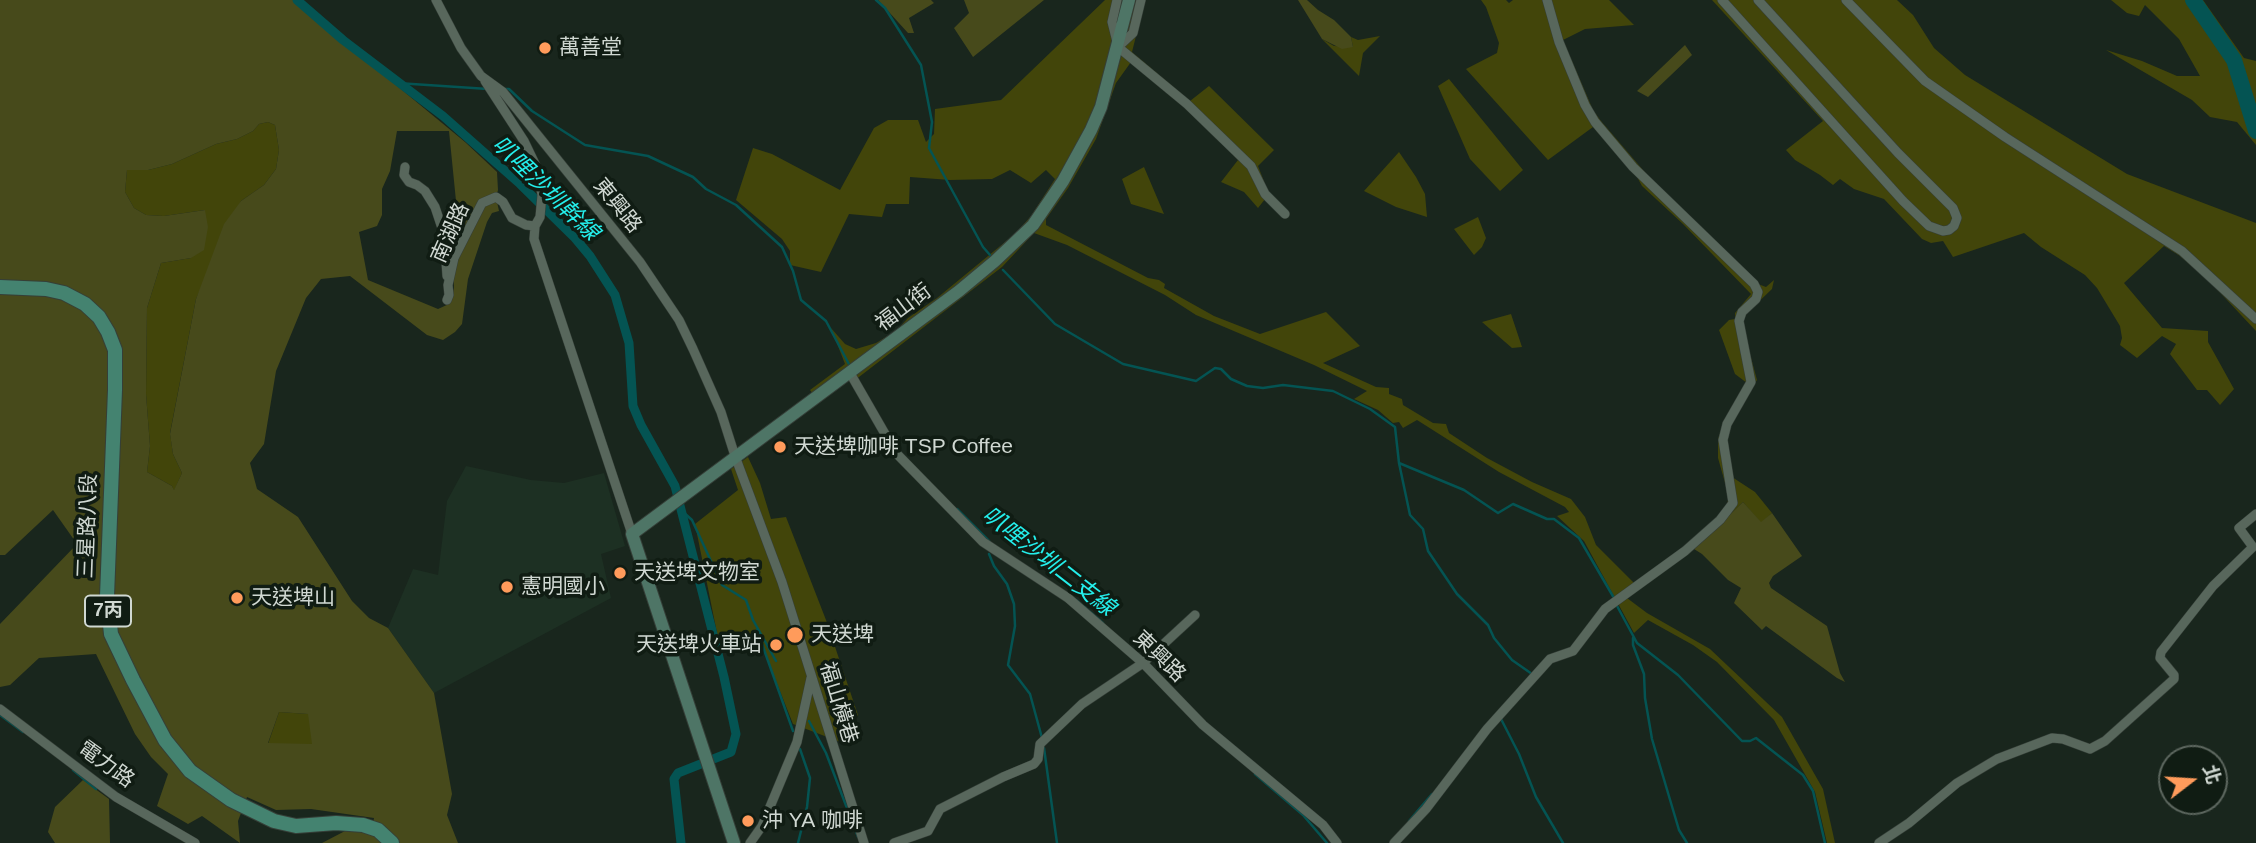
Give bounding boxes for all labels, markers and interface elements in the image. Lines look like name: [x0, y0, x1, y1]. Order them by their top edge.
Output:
place label: 萬善堂: [559, 35, 622, 61]
marker: 萬善堂: [537, 40, 553, 56]
water label: 叭哩沙圳幹線: [486, 131, 604, 247]
street label: 東興路: [587, 174, 647, 238]
street label: 南湖路: [427, 199, 475, 267]
street label: 福山街: [871, 279, 937, 337]
place label: 天送埤咖啡 TSP Coffee: [794, 434, 1013, 460]
marker: 天送埤咖啡 TSP Coffee: [772, 439, 788, 455]
street label: 三星路八段: [74, 473, 102, 579]
water label: 叭哩沙圳二支線: [976, 502, 1120, 622]
place label: 天送埤文物室: [634, 560, 760, 586]
marker: 天送埤文物室: [612, 565, 628, 581]
place label: 憲明國小: [521, 574, 605, 600]
marker: 憲明國小: [499, 579, 515, 595]
place label: 天送埤山: [251, 585, 335, 611]
marker: 天送埤山: [229, 590, 245, 606]
road number: 7丙: [85, 596, 131, 626]
place label: 天送埤: [811, 622, 874, 648]
marker: 天送埤: [785, 625, 805, 645]
street label: 東興路: [1128, 626, 1190, 688]
place label: 天送埤火車站: [636, 632, 762, 658]
marker: 天送埤火車站: [768, 637, 784, 653]
street label: 福山橫巷: [814, 659, 862, 747]
street label: 電力路: [73, 736, 139, 794]
north arrow: [2158, 745, 2228, 815]
text: 北: [2199, 762, 2224, 786]
place label: 沖 YA 咖啡: [762, 808, 863, 834]
marker: 沖 YA 咖啡: [740, 813, 756, 829]

